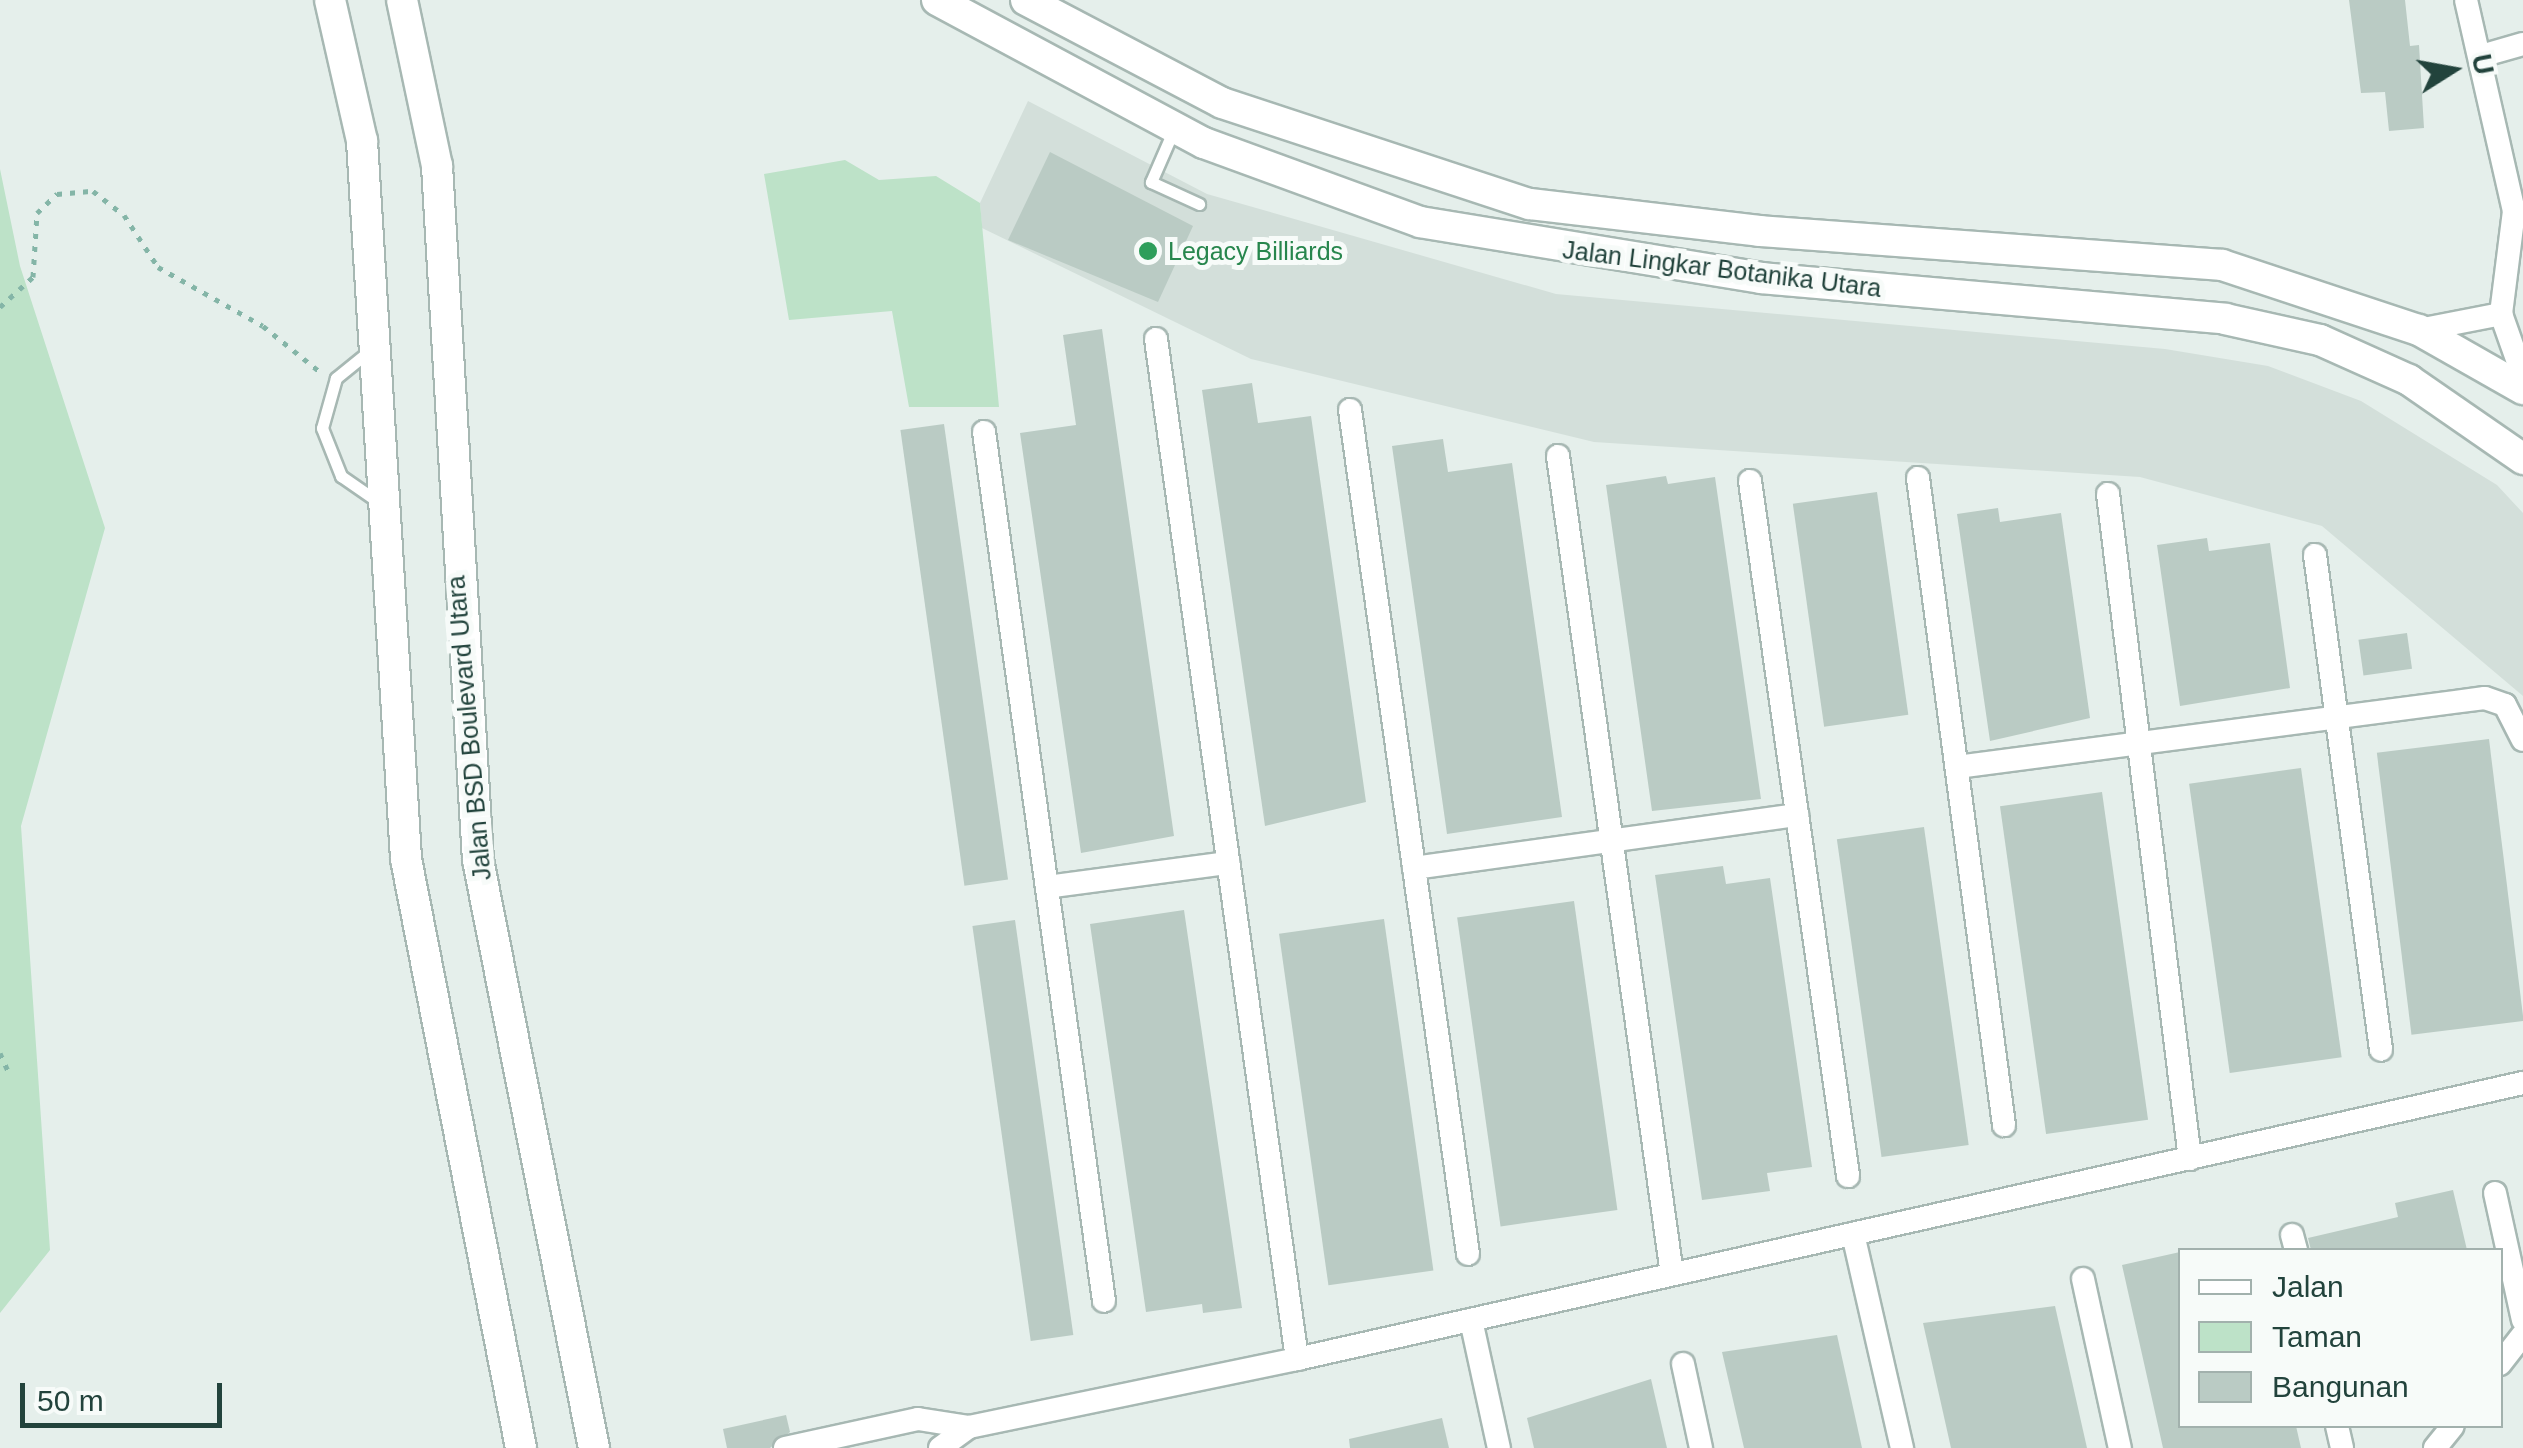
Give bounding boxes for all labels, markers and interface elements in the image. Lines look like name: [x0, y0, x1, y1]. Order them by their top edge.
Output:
north arrow: [2403, 20, 2503, 120]
text: U: [2466, 51, 2500, 77]
street label: Jalan Lingkar Botanika Utara: [1561, 235, 1883, 303]
place label: Legacy Billiards: [1168, 236, 1343, 266]
marker: Legacy Billiards: [1137, 240, 1159, 262]
street label: Jalan BSD Boulevard Utara: [441, 574, 497, 882]
legend: [2178, 1248, 2503, 1428]
text: Jalan: [2272, 1270, 2344, 1303]
text: Taman: [2272, 1320, 2362, 1353]
scale bar: [25, 1363, 228, 1425]
text: Bangunan: [2272, 1370, 2409, 1403]
text: 50 m: [37, 1384, 104, 1417]

